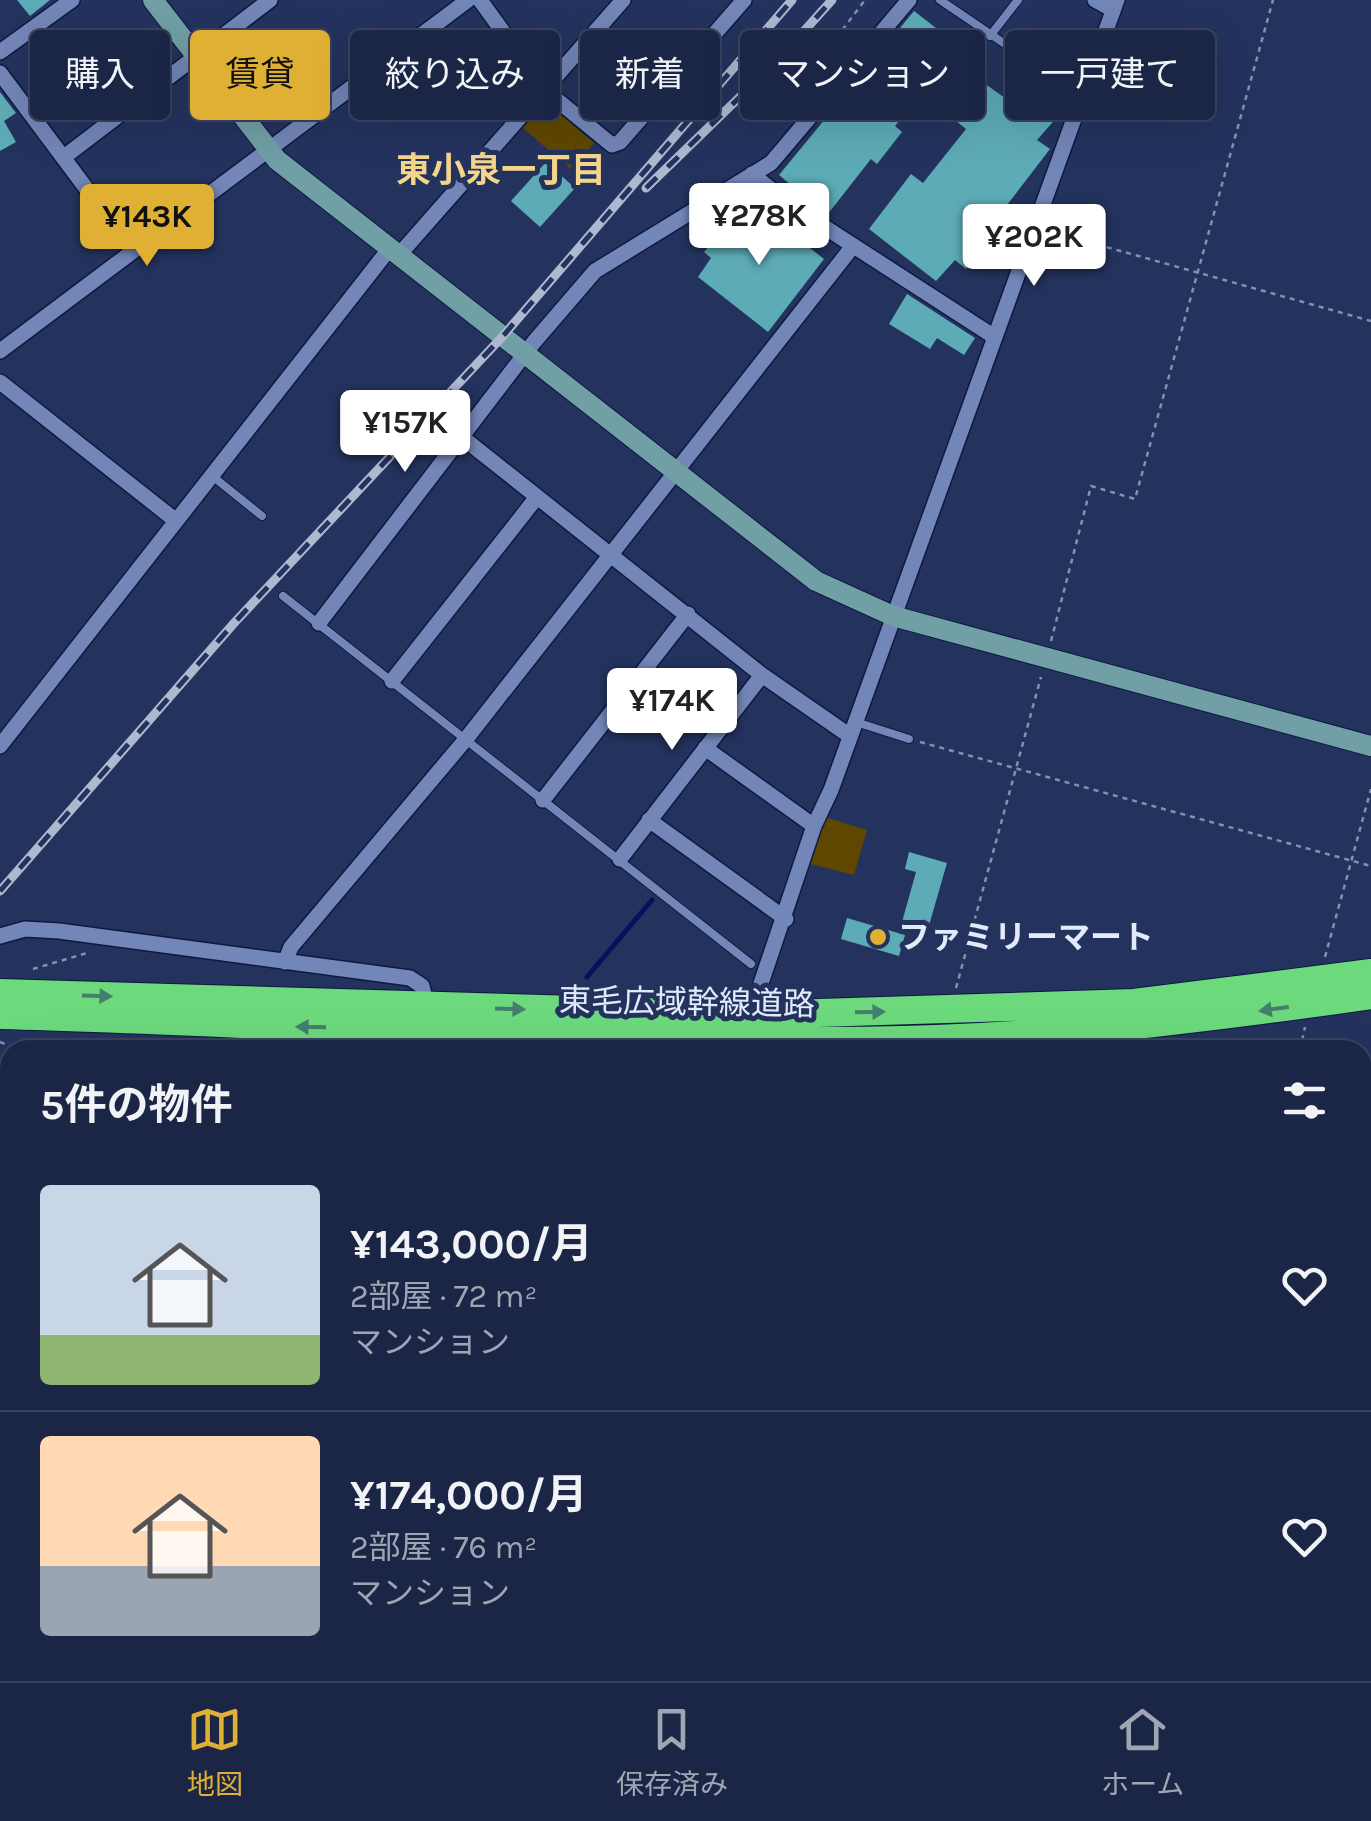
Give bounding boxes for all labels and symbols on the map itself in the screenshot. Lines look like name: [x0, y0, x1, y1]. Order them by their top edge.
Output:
district label: 東小泉一丁目: [396, 150, 606, 191]
pin: ¥278K: [689, 183, 829, 268]
pin: ¥143K: [77, 184, 217, 269]
pin: ¥202K: [964, 204, 1104, 289]
pin: ¥157K: [335, 390, 475, 475]
pin: ¥174K: [602, 668, 742, 753]
place label: ファミリーマート: [898, 919, 1154, 956]
marker: ファミリーマート: [867, 926, 889, 948]
street label: 東毛広域幹線道路: [559, 982, 815, 1023]
one-way arrow: [82, 989, 114, 1005]
one-way arrow: [494, 1001, 526, 1017]
one-way arrow: [1258, 1001, 1290, 1017]
one-way arrow: [854, 1004, 886, 1020]
one-way arrow: [295, 1018, 327, 1034]

